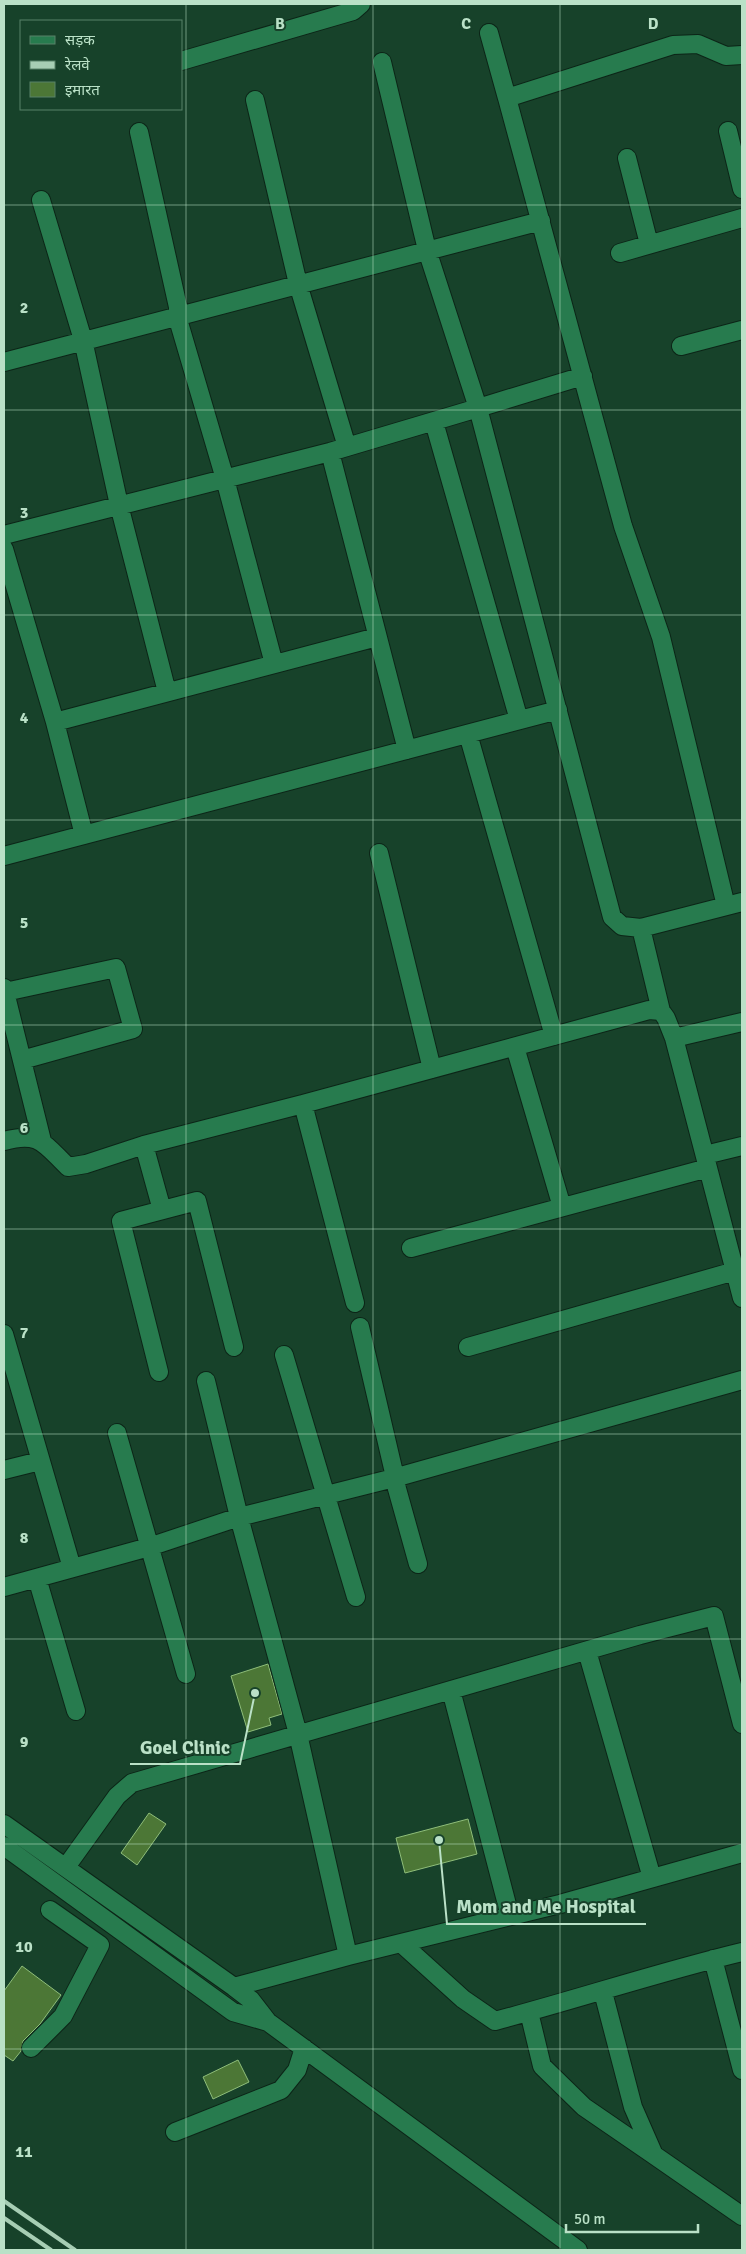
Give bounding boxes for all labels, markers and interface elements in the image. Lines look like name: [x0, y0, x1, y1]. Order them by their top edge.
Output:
text: B: [275, 14, 285, 34]
text: C: [461, 14, 471, 34]
text: D: [648, 14, 659, 34]
legend: [20, 20, 182, 110]
text: सड़क: [65, 31, 95, 49]
text: रेलवे: [64, 56, 90, 74]
text: इमारत: [65, 81, 100, 99]
text: 2: [20, 298, 28, 318]
text: 3: [20, 503, 28, 523]
text: 4: [20, 708, 29, 728]
text: 5: [20, 913, 28, 933]
text: 6: [20, 1118, 29, 1138]
text: 7: [20, 1323, 29, 1343]
text: 8: [20, 1528, 29, 1548]
callout: Goel Clinic: [130, 1730, 240, 1764]
text: 9: [20, 1732, 29, 1752]
text: Goel Clinic: [140, 1736, 230, 1760]
callout: Mom and Me Hospital: [447, 1890, 646, 1924]
text: Mom and Me Hospital: [456, 1895, 636, 1919]
text: 10: [15, 1937, 33, 1957]
text: 11: [15, 2142, 33, 2162]
scale bar: [566, 2202, 698, 2234]
text: 50 m: [574, 2210, 605, 2228]

